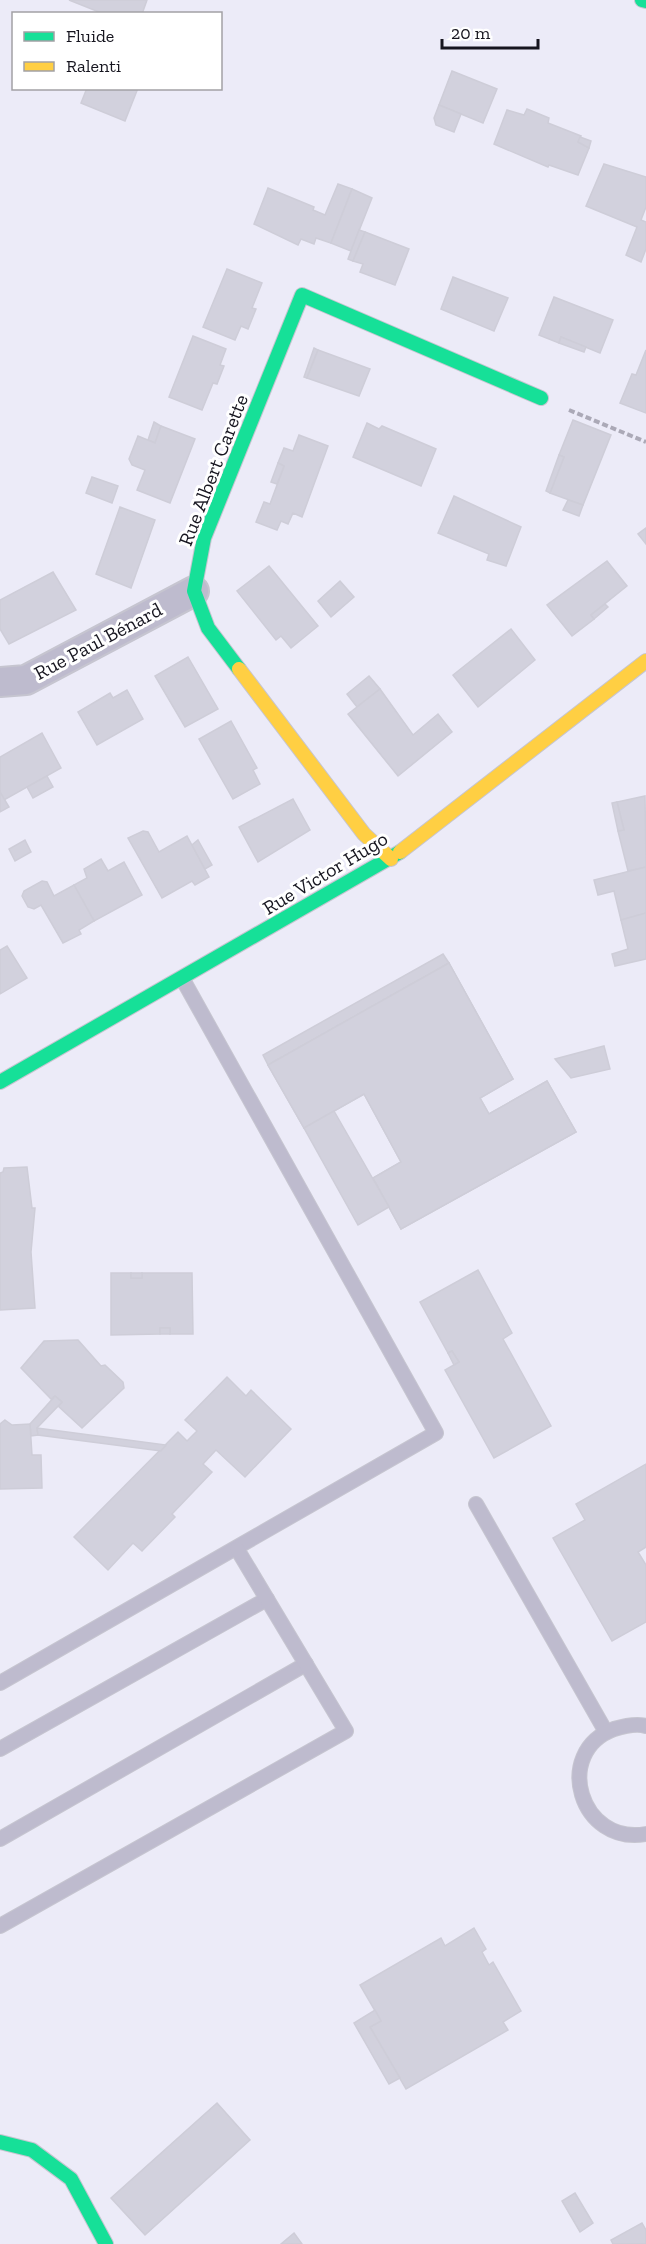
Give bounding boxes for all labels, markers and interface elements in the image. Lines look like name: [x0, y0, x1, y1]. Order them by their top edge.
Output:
legend: [12, 12, 222, 90]
scale bar: [442, 12, 538, 50]
text: 20 m: [451, 22, 491, 44]
text: Fluide: [66, 25, 114, 47]
text: Ralenti: [66, 55, 121, 77]
street label: Rue Albert Carette: [173, 391, 253, 549]
street label: Rue Paul Bénard: [30, 597, 166, 685]
street label: Rue Victor Hugo: [258, 826, 392, 920]

